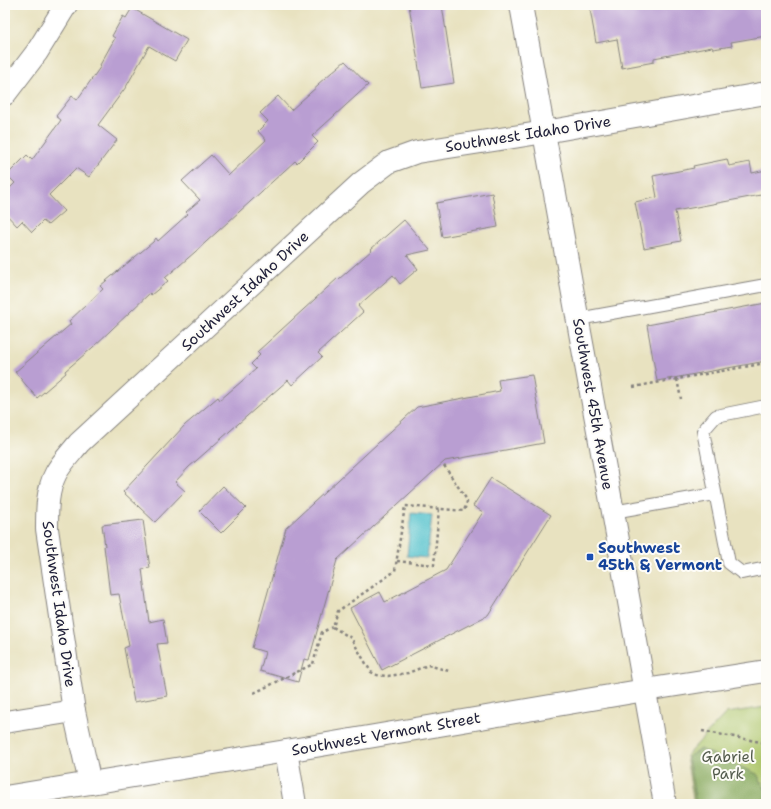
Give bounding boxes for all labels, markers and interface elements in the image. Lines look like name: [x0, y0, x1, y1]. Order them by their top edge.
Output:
street label: Southwest Idaho Drive: [444, 111, 612, 157]
street label: Southwest Idaho Drive: [177, 227, 313, 355]
street label: Southwest 45th Avenue: [568, 317, 618, 491]
street label: Southwest Idaho Drive: [37, 520, 81, 688]
place label: Southwest 45th & Vermont: [598, 538, 722, 575]
marker: Southwest 45th & Vermont: [585, 552, 595, 562]
street label: Southwest Vermont Street: [290, 708, 482, 760]
park label: Gabriel Park: [702, 747, 755, 784]

